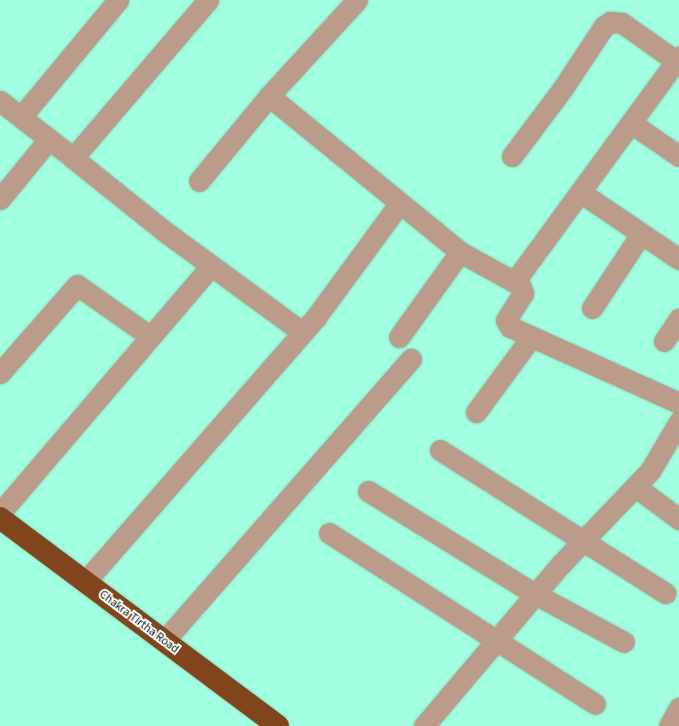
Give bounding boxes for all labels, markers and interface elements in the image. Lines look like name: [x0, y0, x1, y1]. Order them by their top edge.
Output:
street label: Chakra Tirtha Road: [96, 587, 182, 657]

